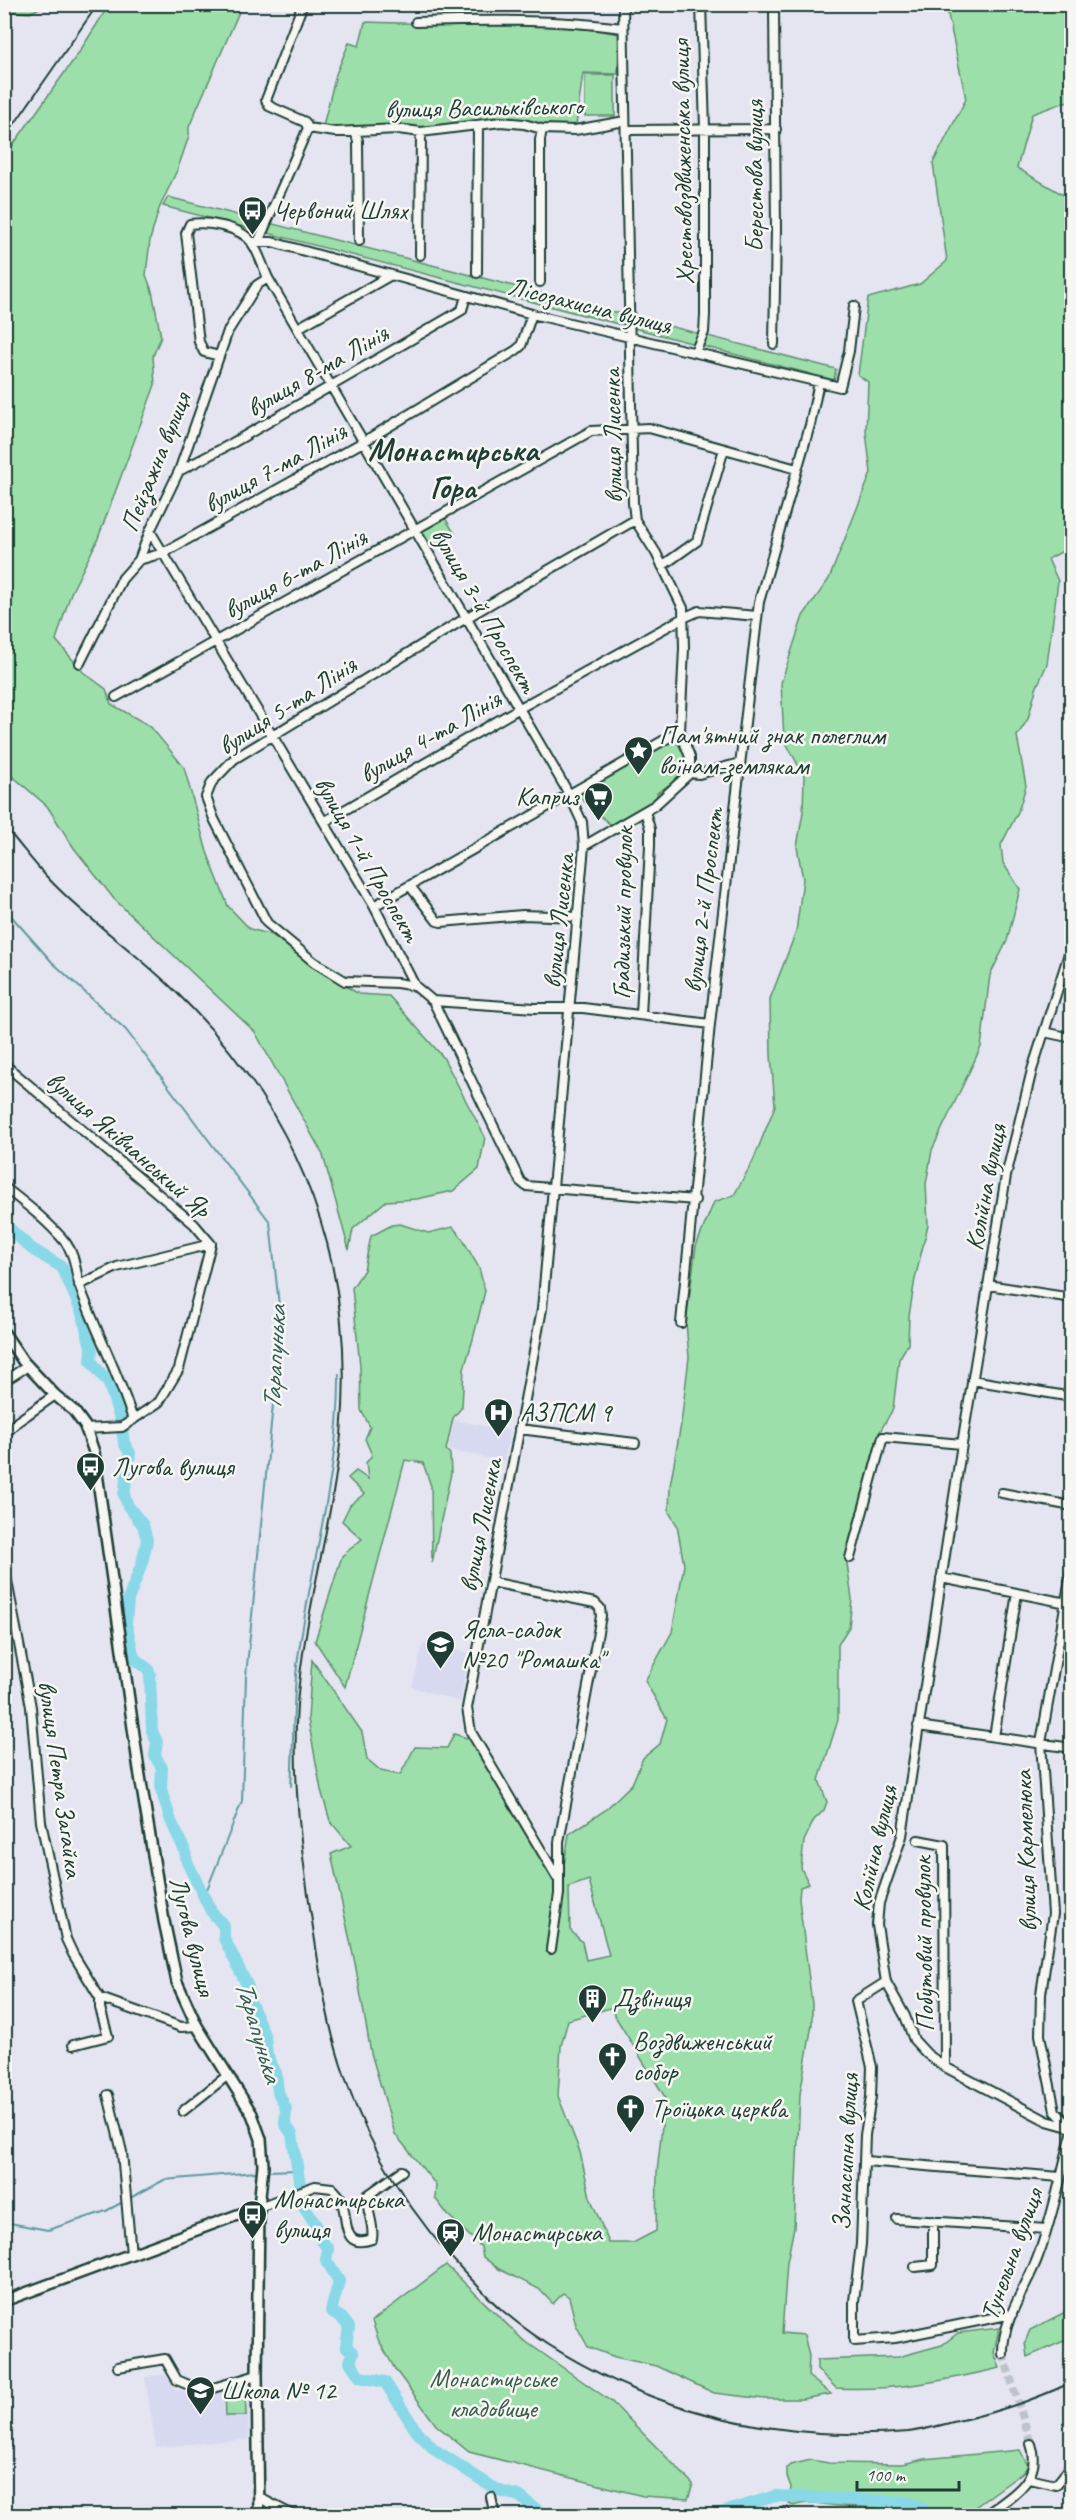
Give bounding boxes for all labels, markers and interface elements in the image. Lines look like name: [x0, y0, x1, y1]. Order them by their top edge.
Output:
street label: Хрестовоздвиженська вулиця: [664, 37, 701, 285]
street label: вулиця Васильківського: [385, 89, 586, 126]
street label: Берестова вулиця: [738, 98, 771, 252]
bus stop icon: Червоний Шлях: [236, 194, 268, 236]
place label: Червоний Шлях: [273, 194, 410, 227]
street label: Лісозахисна вулиця: [505, 269, 677, 342]
street label: вулиця 8-ма Лінія: [240, 316, 395, 424]
street label: вулиця Лисенка: [595, 366, 630, 504]
street label: Пейзажна вулиця: [113, 386, 200, 537]
street label: вулиця 7-ма Лінія: [198, 414, 354, 520]
district label: Монастирська Гора: [368, 430, 541, 508]
street label: вулиця 6-та Лінія: [218, 520, 374, 626]
street label: вулиця 3-й Проспект: [424, 521, 546, 701]
street label: вулиця 5-та Лінія: [212, 647, 364, 763]
street label: вулиця 4-та Лінія: [353, 682, 509, 790]
place label: Пам'ятний знак полеглим воїнам-землякам: [659, 719, 887, 783]
place icon: Пам'ятний знак полеглим воїнам-землякам: [622, 734, 654, 776]
street label: вулиця 1-й Проспект: [307, 770, 429, 950]
place label: Каприз: [516, 780, 581, 813]
supermarket icon: Каприз: [583, 780, 615, 822]
street label: вулиця 2-й Проспект: [676, 804, 731, 994]
street label: Градизький провулок: [604, 824, 641, 1000]
street label: вулиця Лисенка: [535, 850, 582, 990]
street label: вулиця Яківчанський Яр: [39, 1064, 219, 1226]
street label: Колійна вулиця: [957, 1120, 1014, 1253]
water label: Тарапунька: [254, 1303, 294, 1411]
hospital icon: АЗПСМ 9: [483, 1396, 515, 1438]
place label: АЗПСМ 9: [520, 1396, 614, 1429]
bus stop icon: Лугова вулиця: [75, 1450, 107, 1492]
place label: Лугова вулиця: [112, 1450, 236, 1483]
street label: вулиця Лисенка: [451, 1453, 510, 1594]
place label: Ясла-садок №20 "Ромашка": [462, 1613, 609, 1676]
school or university icon: Ясла-садок №20 "Ромашка": [425, 1628, 457, 1670]
street label: вулиця Петра Загайка: [30, 1679, 91, 1881]
street label: вулиця Кармелюка: [1006, 1768, 1045, 1932]
street label: Колійна вулиця: [844, 1781, 905, 1914]
street label: Побутовий провулок: [905, 1854, 942, 2032]
street label: Лугова вулиця: [162, 1873, 224, 2001]
water label: Тарапунька: [227, 1976, 291, 2088]
building icon: Дзвіниця: [576, 1982, 608, 2024]
place label: Дзвіниця: [613, 1982, 692, 2016]
place label: Воздвиженський собор: [633, 2025, 774, 2088]
church icon: Воздвиженський собор: [596, 2040, 628, 2082]
street label: Занасипна вулиця: [825, 2071, 866, 2231]
church icon: Троїцька церква: [614, 2092, 646, 2134]
place label: Троїцька церква: [651, 2092, 789, 2125]
street label: Тунельна вулиця: [972, 2182, 1051, 2324]
place label: Монастирська вулиця: [274, 2183, 406, 2246]
bus stop icon: Монастирська вулиця: [237, 2198, 269, 2240]
station icon: Монастирська: [435, 2216, 467, 2258]
place label: Монастирська: [472, 2216, 604, 2249]
park label: Монастирське кладовище: [430, 2362, 559, 2425]
school or university icon: Школа № 12: [184, 2374, 216, 2416]
place label: Школа № 12: [221, 2374, 338, 2407]
scale bar: [857, 2454, 959, 2492]
text: 100 m: [866, 2464, 907, 2486]

